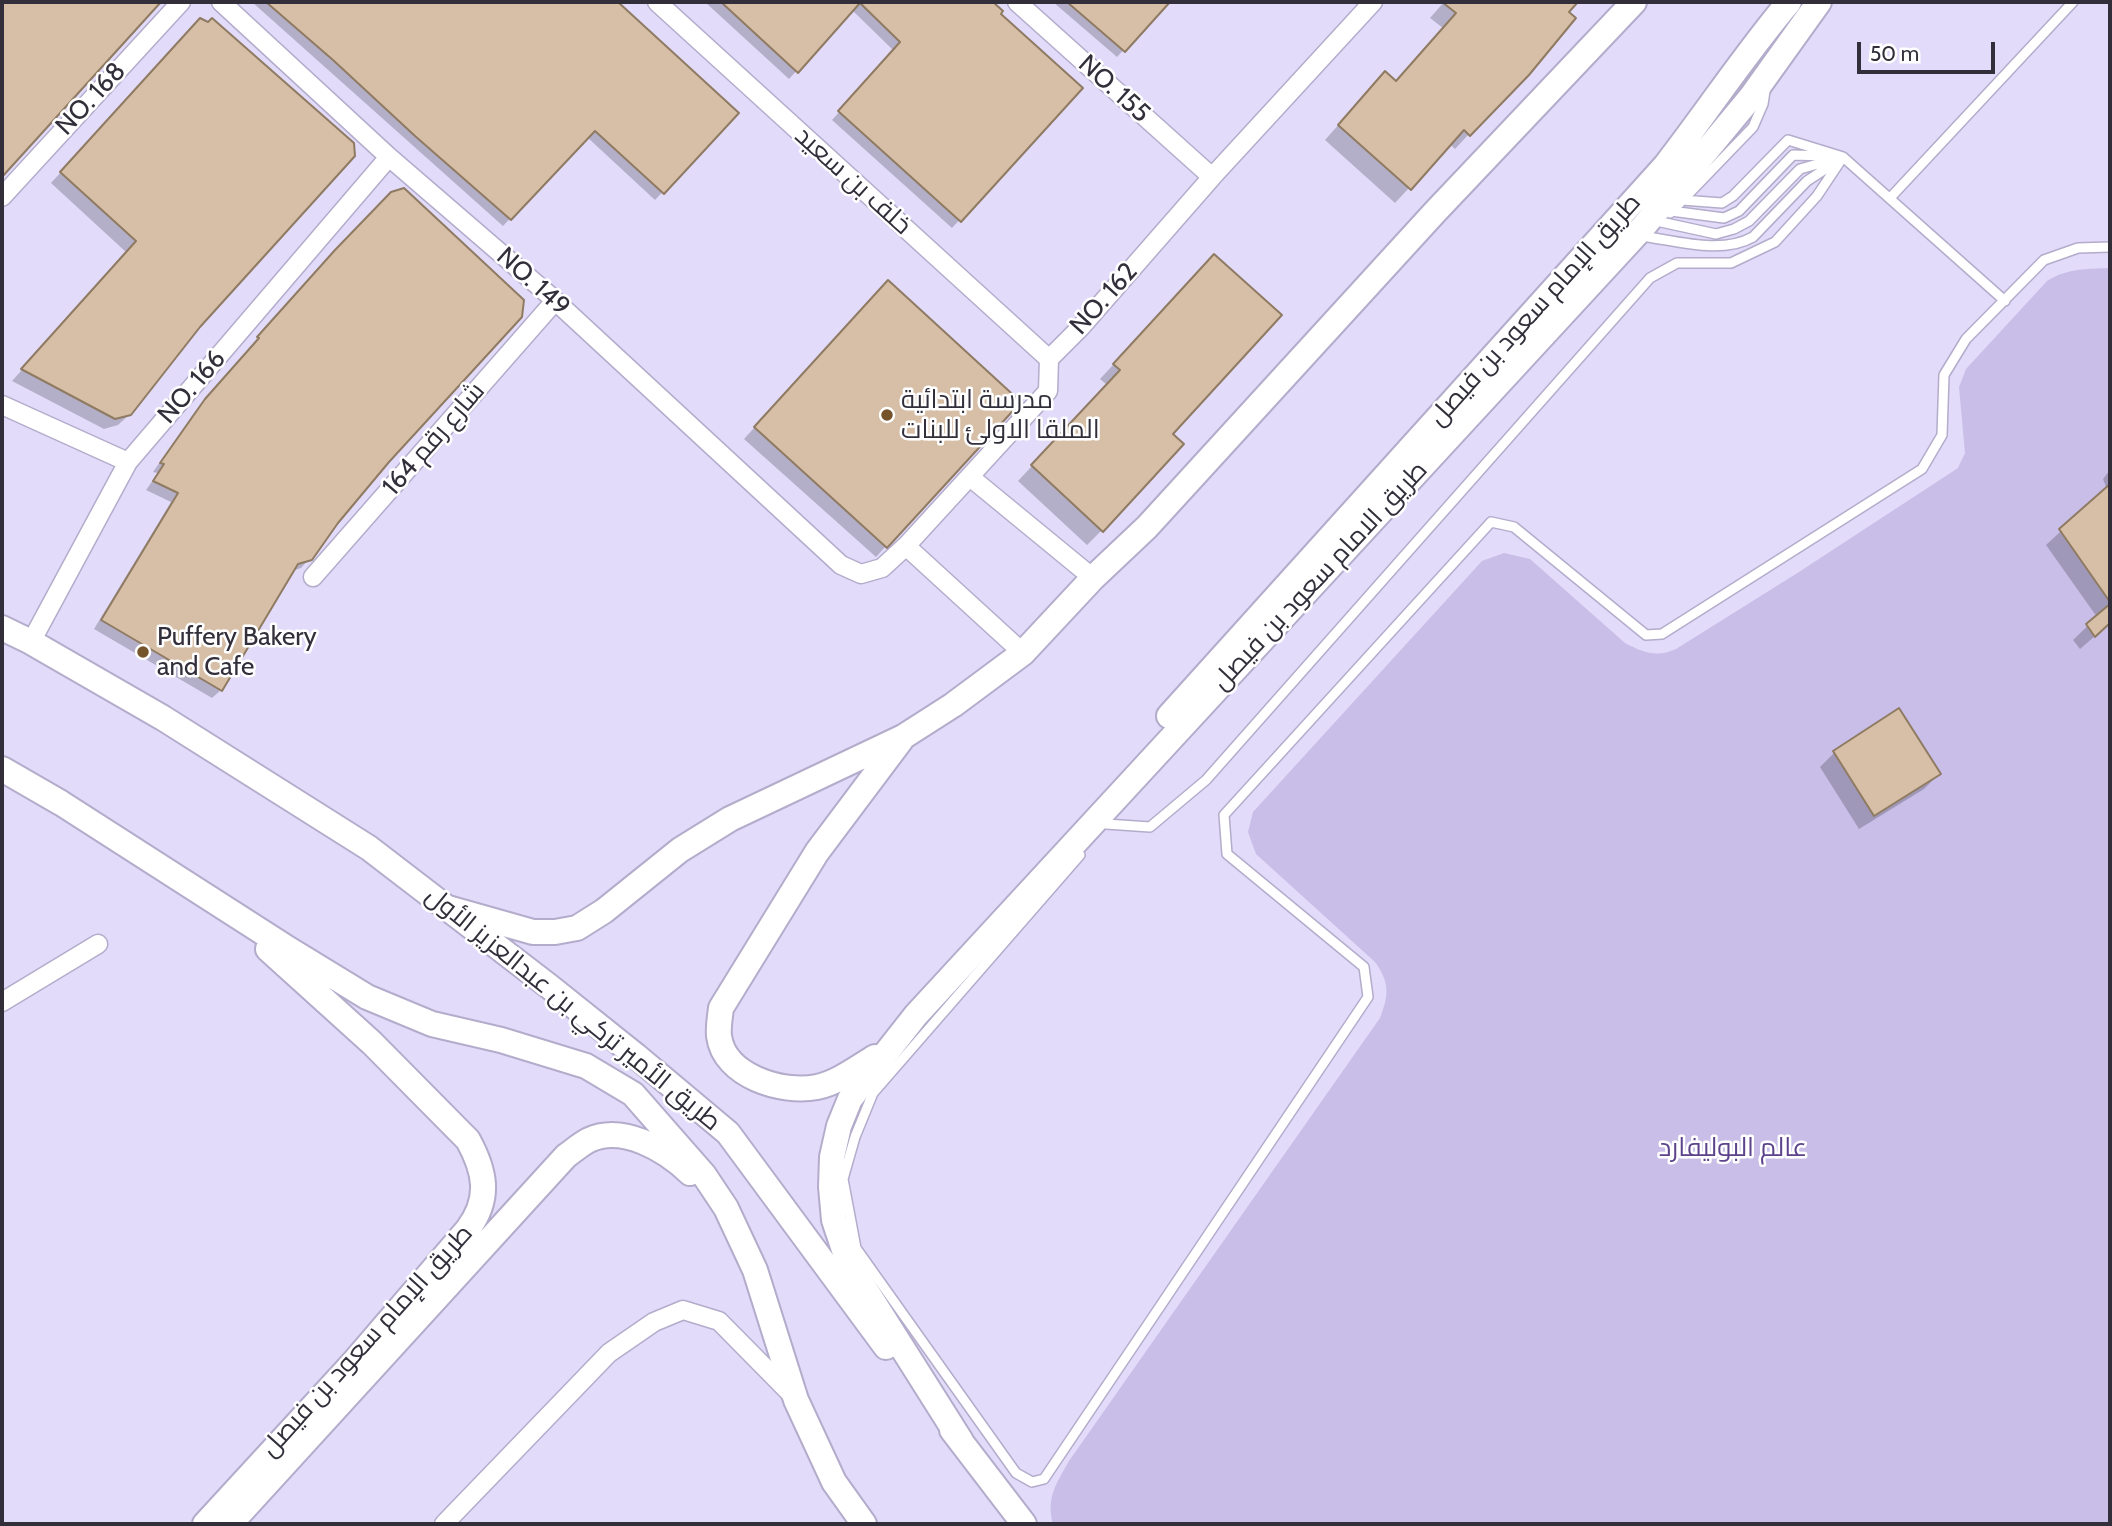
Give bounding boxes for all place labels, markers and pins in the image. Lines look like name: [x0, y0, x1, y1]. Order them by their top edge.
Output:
place label: مدرسة ابتدائية الملقا الاولئ للبنات: [901, 384, 1100, 446]
marker: مدرسة ابتدائية الملقا الاولئ للبنات: [879, 407, 895, 423]
place label: Puffery Bakery and Cafe: [157, 621, 317, 682]
marker: Puffery Bakery and Cafe: [135, 644, 151, 660]

